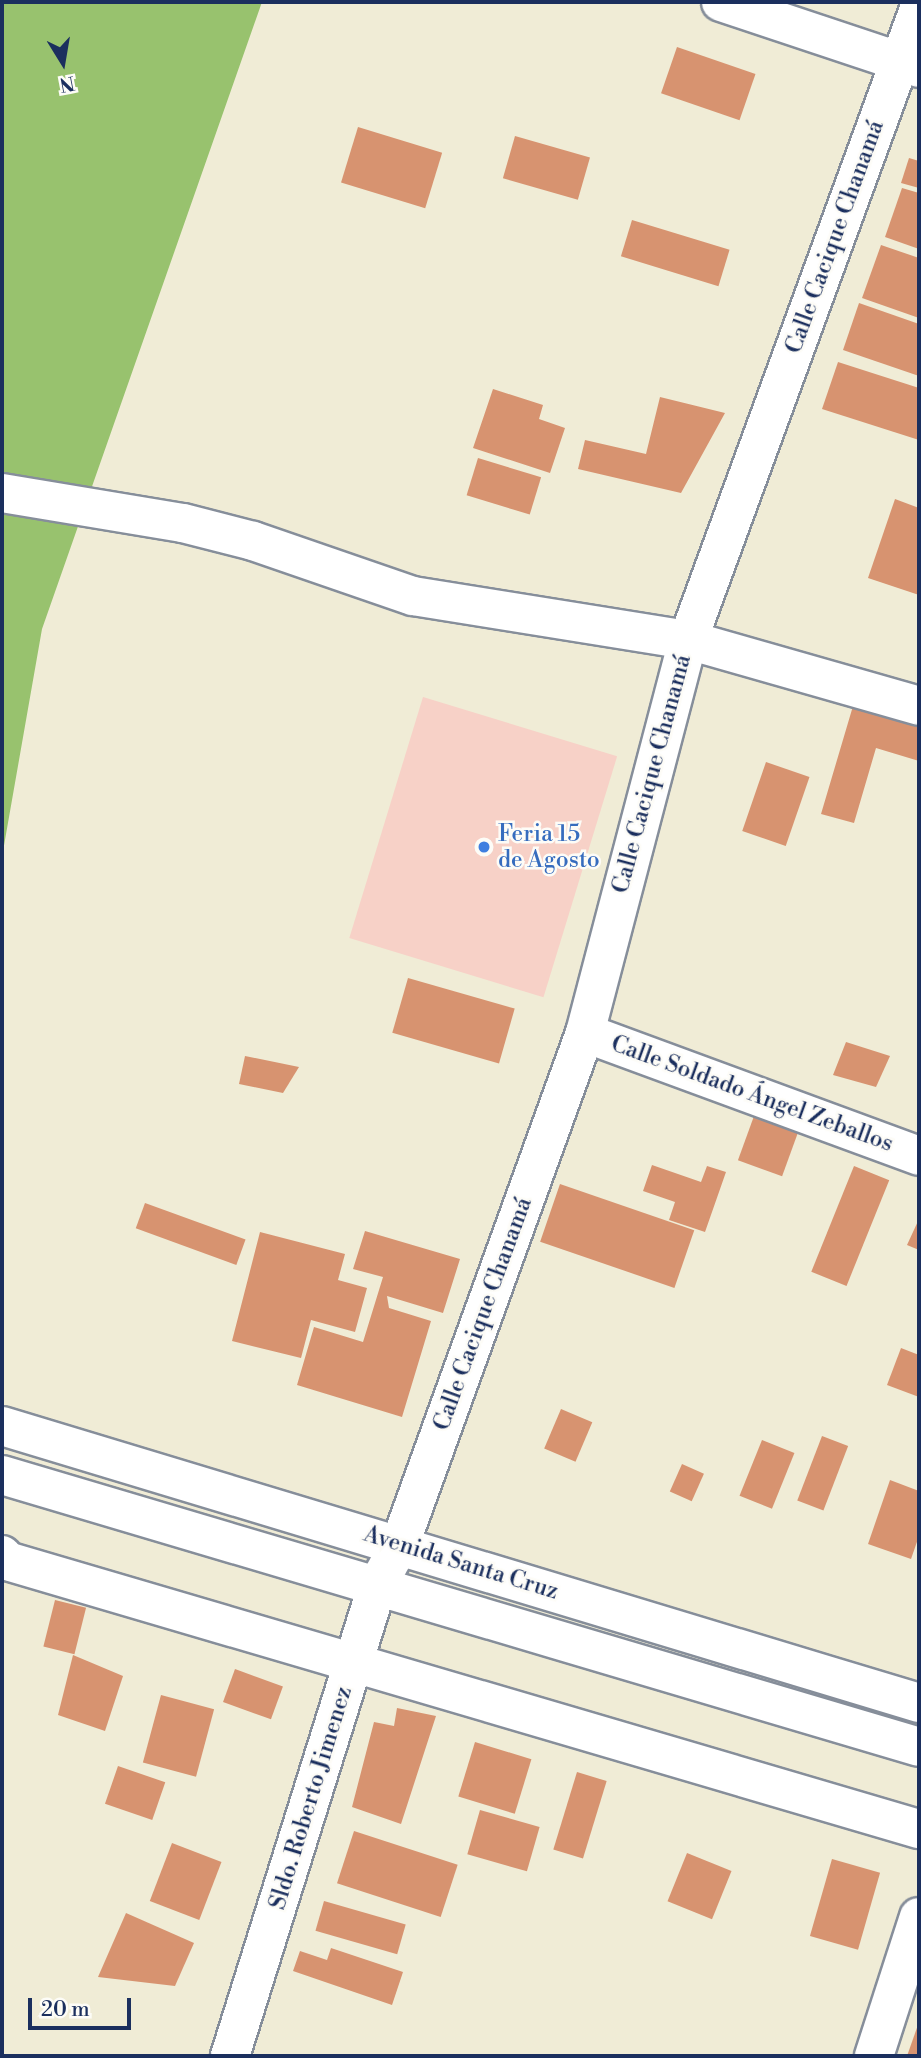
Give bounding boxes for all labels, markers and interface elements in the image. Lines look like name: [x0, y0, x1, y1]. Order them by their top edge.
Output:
north arrow: [28, 28, 98, 98]
text: N: [57, 70, 77, 97]
street label: Calle Cacique Chanamá: [780, 117, 890, 357]
street label: Calle Cacique Chanamá: [607, 652, 697, 896]
place label: Feria 15 de Agosto: [498, 820, 600, 874]
marker: Feria 15 de Agosto: [476, 839, 492, 855]
street label: Calle Soldado Ángel Zeballos: [607, 1030, 897, 1158]
street label: Calle Cacique Chanamá: [428, 1194, 538, 1434]
street label: Avenida Santa Cruz: [360, 1520, 562, 1606]
street label: Sldo. Roberto Jimenez: [264, 1683, 358, 1913]
scale bar: [32, 1984, 135, 2028]
text: 20 m: [41, 1997, 90, 2023]

